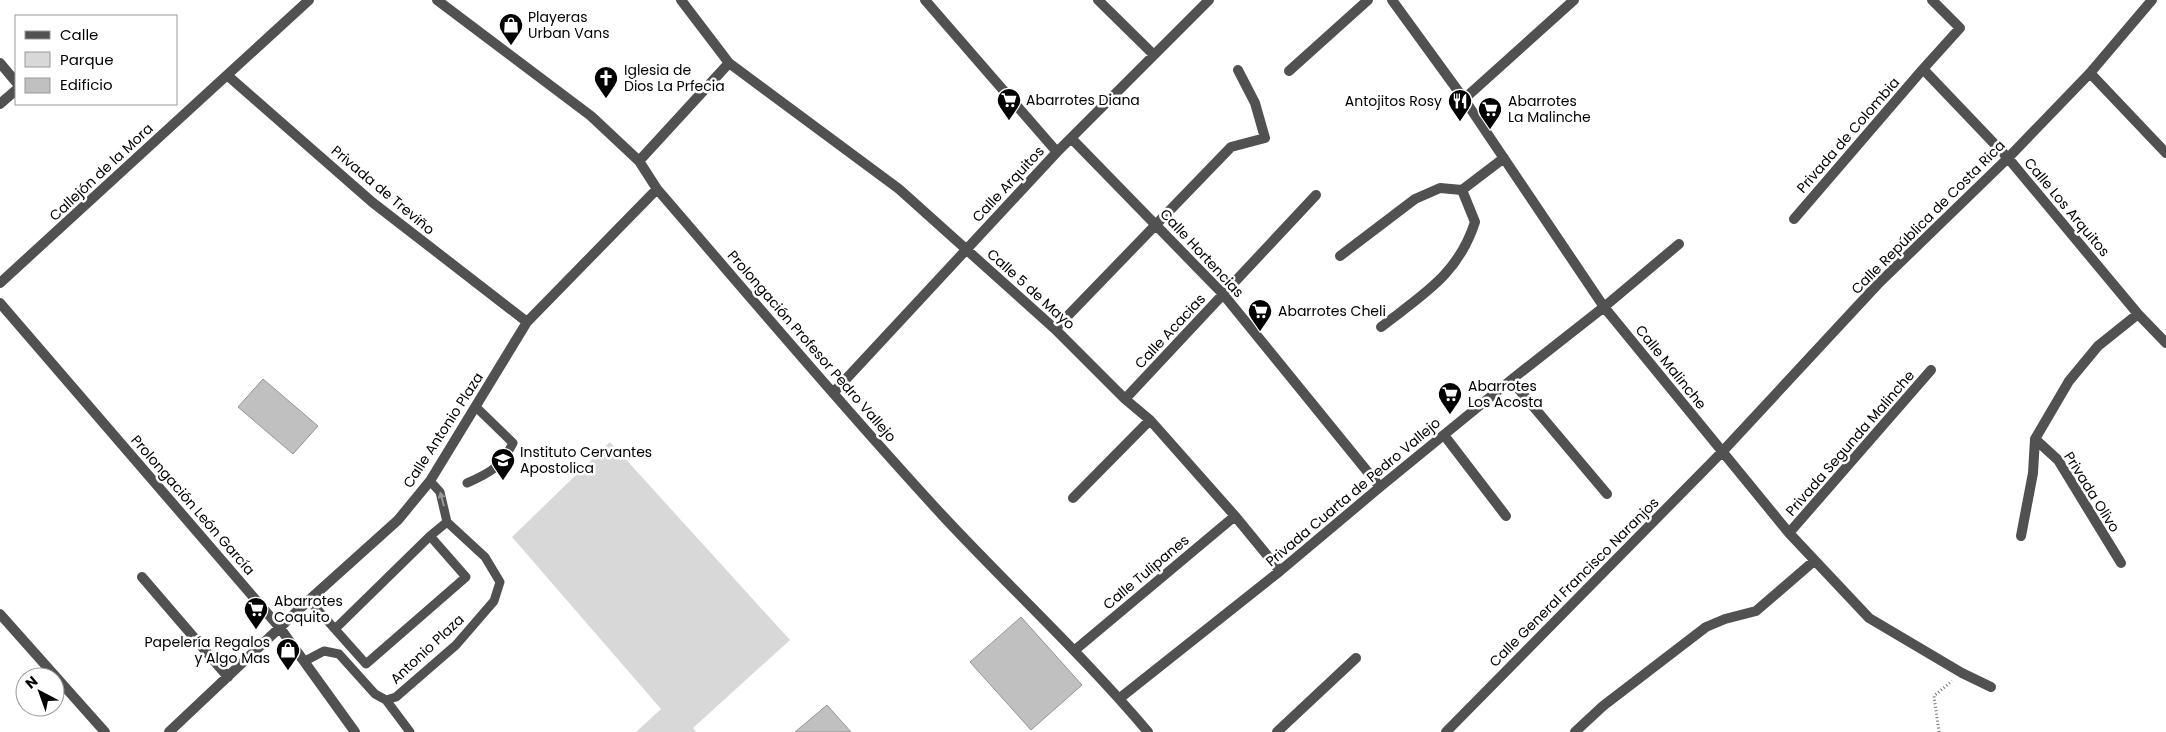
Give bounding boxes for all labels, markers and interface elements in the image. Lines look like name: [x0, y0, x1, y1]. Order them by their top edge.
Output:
place label: Playeras Urban Vans: [528, 7, 610, 43]
shop icon: Playeras Urban Vans: [498, 12, 524, 46]
legend: [15, 15, 178, 105]
text: Calle: [60, 24, 98, 45]
text: Parque: [60, 49, 113, 70]
place label: Iglesia de Dios La Prfecia: [624, 60, 725, 96]
church icon: Iglesia de Dios La Prfecia: [593, 65, 619, 99]
street label: Privada de Colombia: [1792, 73, 1904, 197]
text: Edificio: [60, 74, 113, 95]
supermarket icon: Abarrotes Diana: [996, 87, 1022, 121]
restaurant icon: Antojitos Rosy: [1447, 88, 1473, 122]
place label: Abarrotes Diana: [1026, 90, 1140, 110]
place label: Antojitos Rosy: [1345, 91, 1442, 111]
place label: Abarrotes La Malinche: [1508, 91, 1591, 127]
supermarket icon: Abarrotes La Malinche: [1477, 96, 1503, 130]
street label: Callejón de la Mora: [45, 119, 157, 225]
street label: Calle República de Costa Rica: [1847, 136, 2009, 298]
street label: Privada de Treviño: [327, 141, 439, 239]
street label: Calle Arquitos: [967, 142, 1049, 226]
street label: Calle Los Arquitos: [2020, 153, 2114, 261]
street label: Calle Hortencias: [1156, 204, 1248, 302]
street label: Calle 5 de Mayo: [983, 244, 1079, 334]
street label: Prolongación Profesor Pedro Vallejo: [723, 246, 901, 446]
street label: Calle Acacias: [1130, 289, 1210, 373]
supermarket icon: Abarrotes Cheli: [1247, 298, 1273, 332]
place label: Abarrotes Cheli: [1278, 301, 1386, 321]
street label: Calle Malinche: [1631, 321, 1711, 414]
street label: Privada Segunda Malinche: [1781, 366, 1919, 520]
street label: Calle Antonio Plaza: [398, 368, 488, 492]
place label: Abarrotes Los Acosta: [1468, 376, 1543, 412]
supermarket icon: Abarrotes Los Acosta: [1437, 381, 1463, 415]
street label: Privada Cuarta de Pedro Vallejo: [1261, 413, 1445, 571]
street label: Prolongación León García: [127, 431, 259, 579]
place label: Instituto Cervantes Apostolica: [520, 442, 652, 478]
school or university icon: Instituto Cervantes Apostolica: [490, 447, 516, 481]
street label: Privada Olivo: [2059, 448, 2125, 536]
one-way arrow: [437, 492, 445, 507]
street label: Calle General Francisco Naranjos: [1485, 493, 1663, 671]
street label: Calle Tulipanes: [1099, 530, 1193, 614]
place label: Abarrotes Coquito: [274, 591, 343, 627]
supermarket icon: Abarrotes Coquito: [243, 596, 269, 630]
street label: Antonio Plaza: [386, 609, 468, 689]
place label: Papelería Regalos y Algo Mas: [144, 632, 270, 668]
shop icon: Papelería Regalos y Algo Mas: [275, 637, 301, 671]
north arrow: [15, 667, 65, 717]
text: N: [21, 671, 42, 693]

